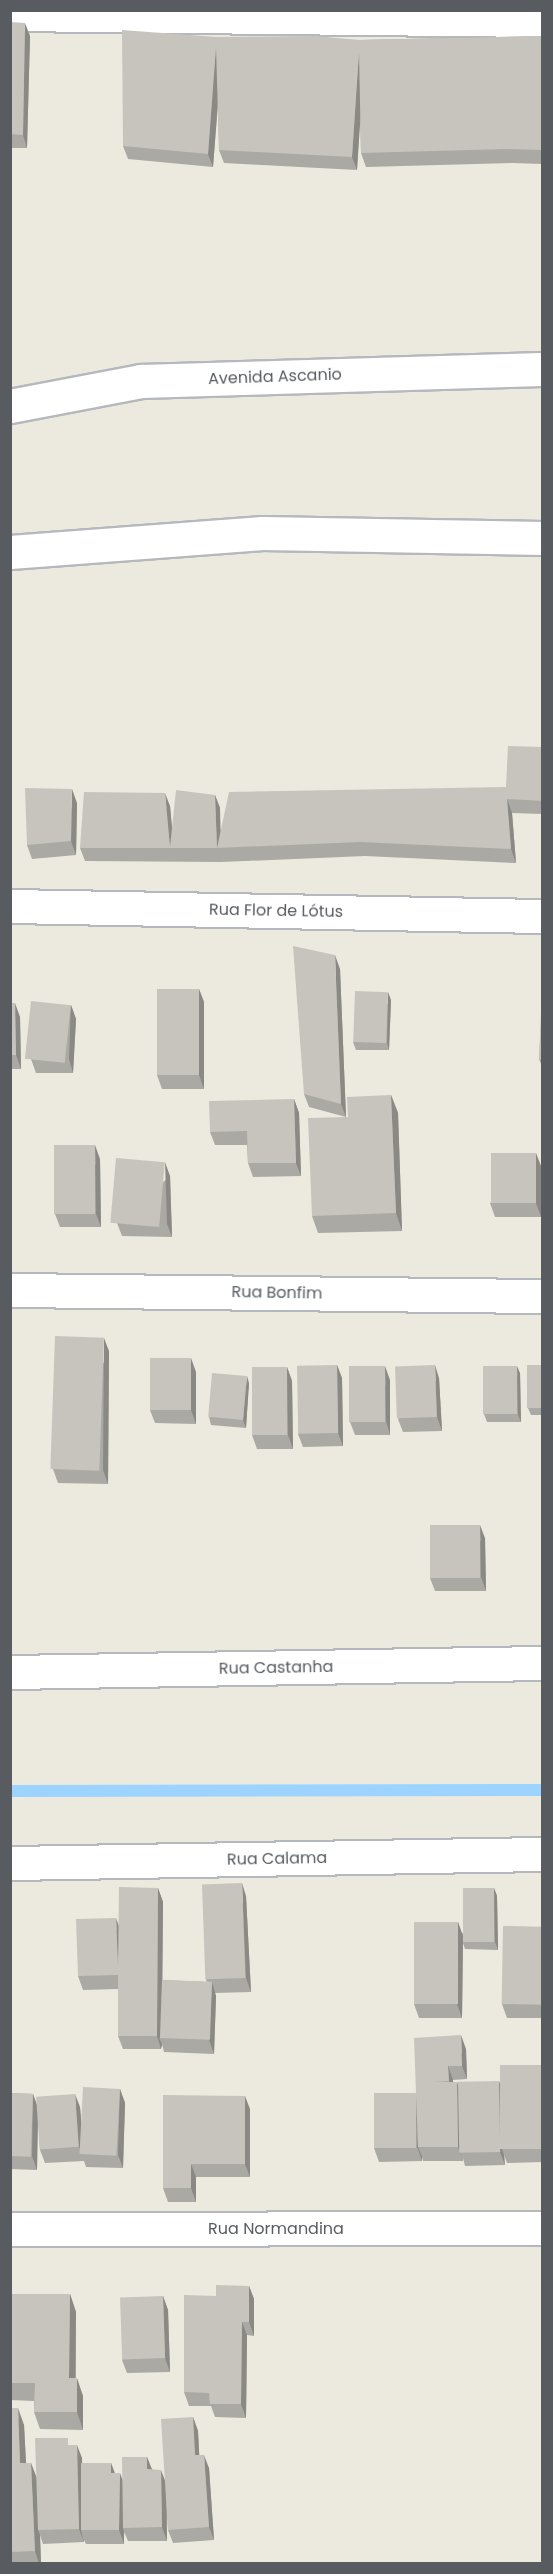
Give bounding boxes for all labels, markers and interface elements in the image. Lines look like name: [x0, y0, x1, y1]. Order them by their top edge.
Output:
street label: Avenida Ascanio: [208, 365, 342, 389]
street label: Rua Flor de Lótus: [209, 900, 343, 922]
street label: Rua Bonfim: [231, 1283, 323, 1303]
street label: Rua Castanha: [219, 1657, 333, 1679]
street label: Rua Calama: [227, 1849, 327, 1869]
street label: Rua Normandina: [208, 2219, 344, 2239]

